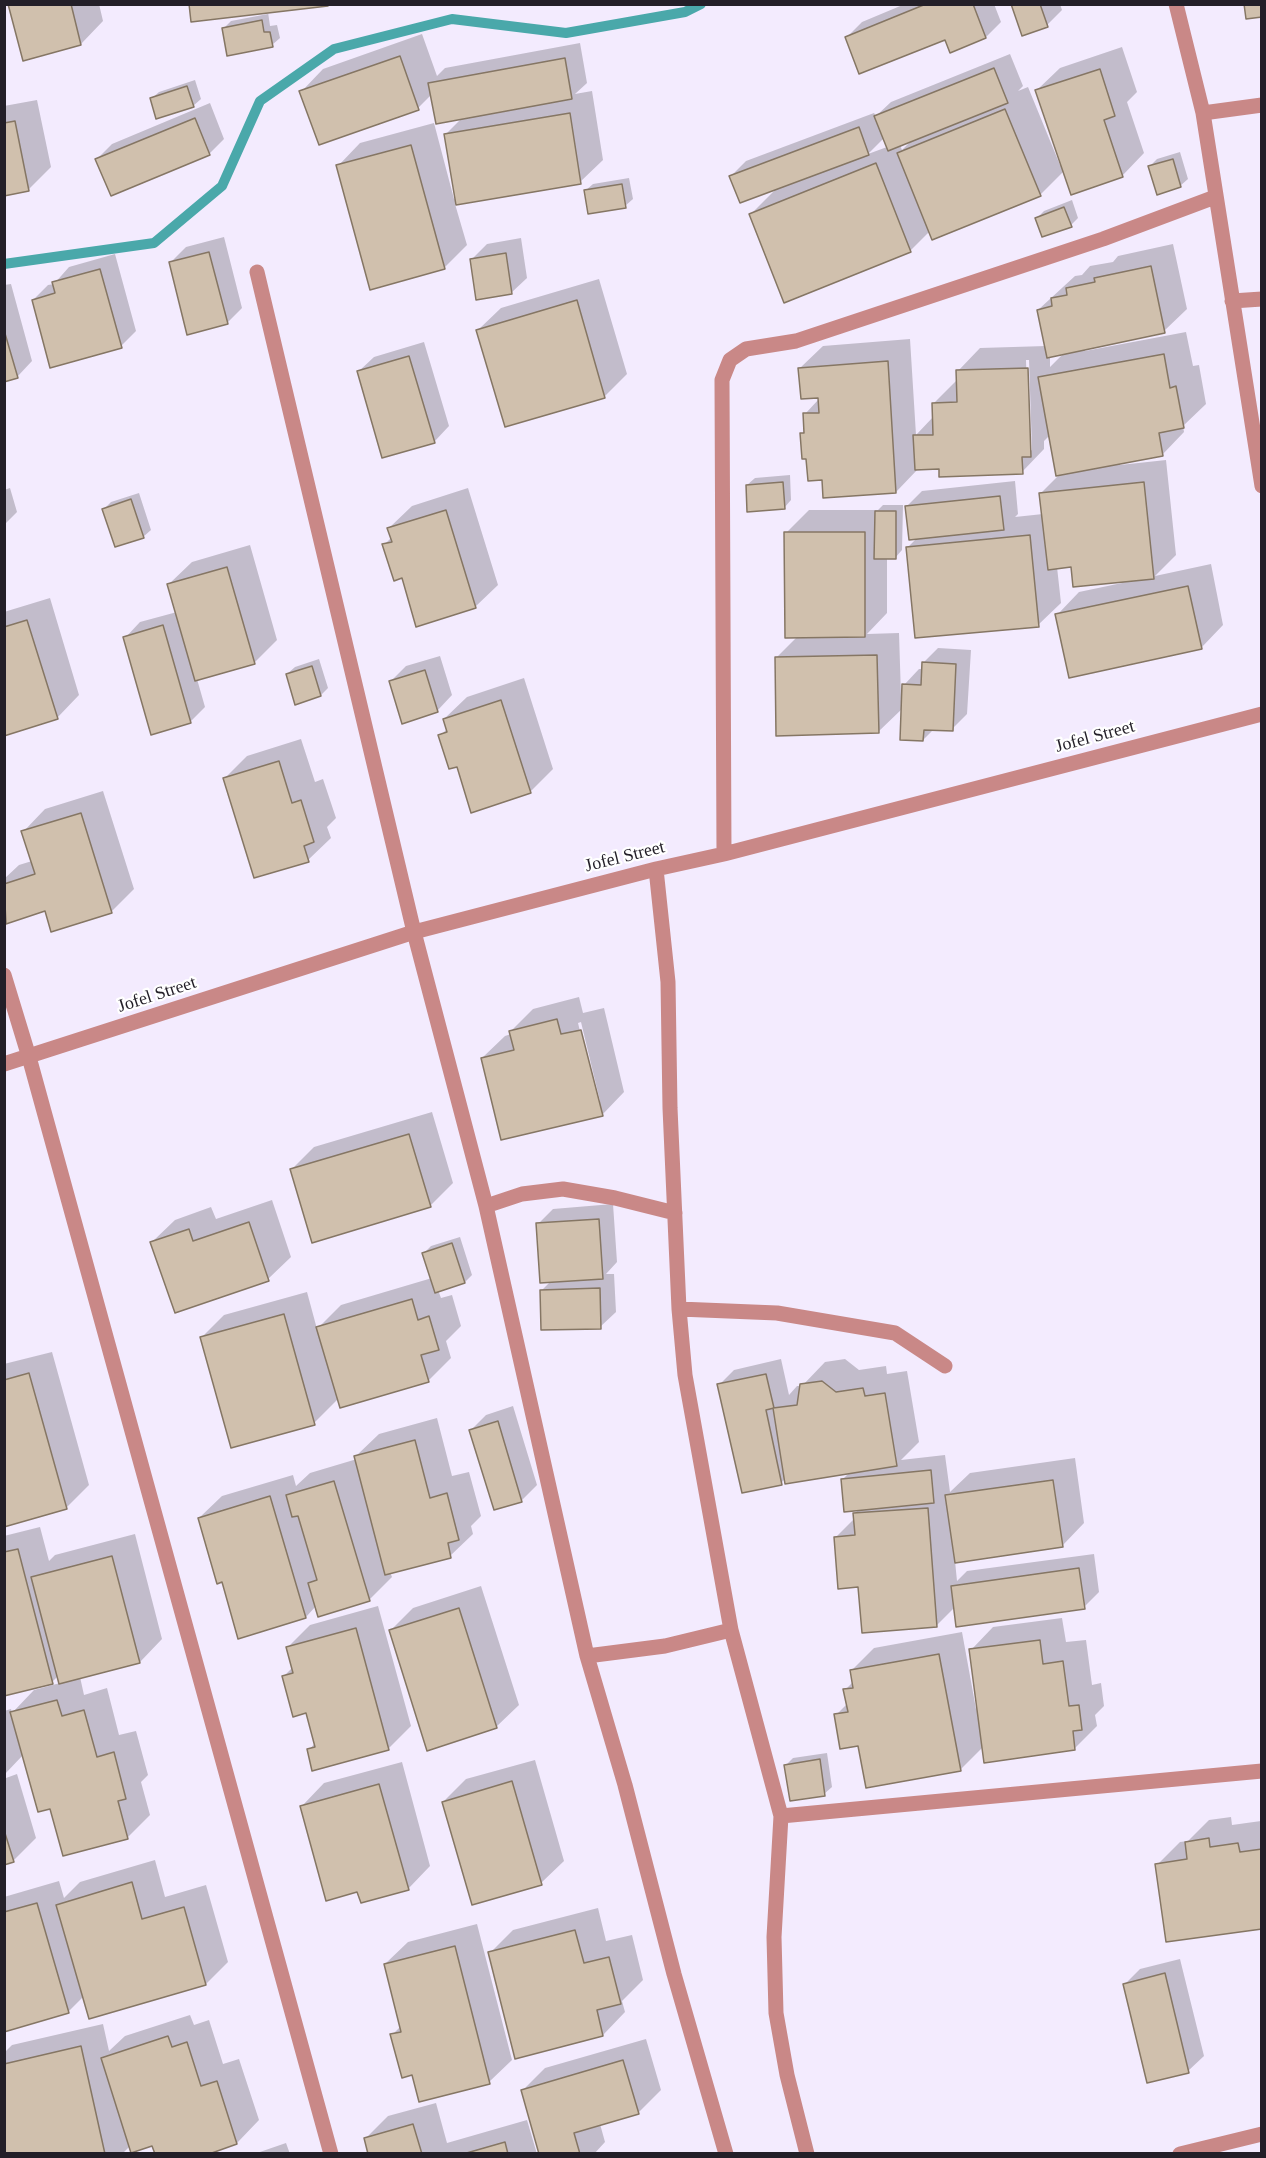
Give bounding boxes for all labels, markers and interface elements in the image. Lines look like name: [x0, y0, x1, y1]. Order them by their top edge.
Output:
street label: Jofel Street: [1053, 716, 1137, 758]
street label: Jofel Street: [583, 837, 667, 877]
street label: Jofel Street: [115, 972, 199, 1018]

